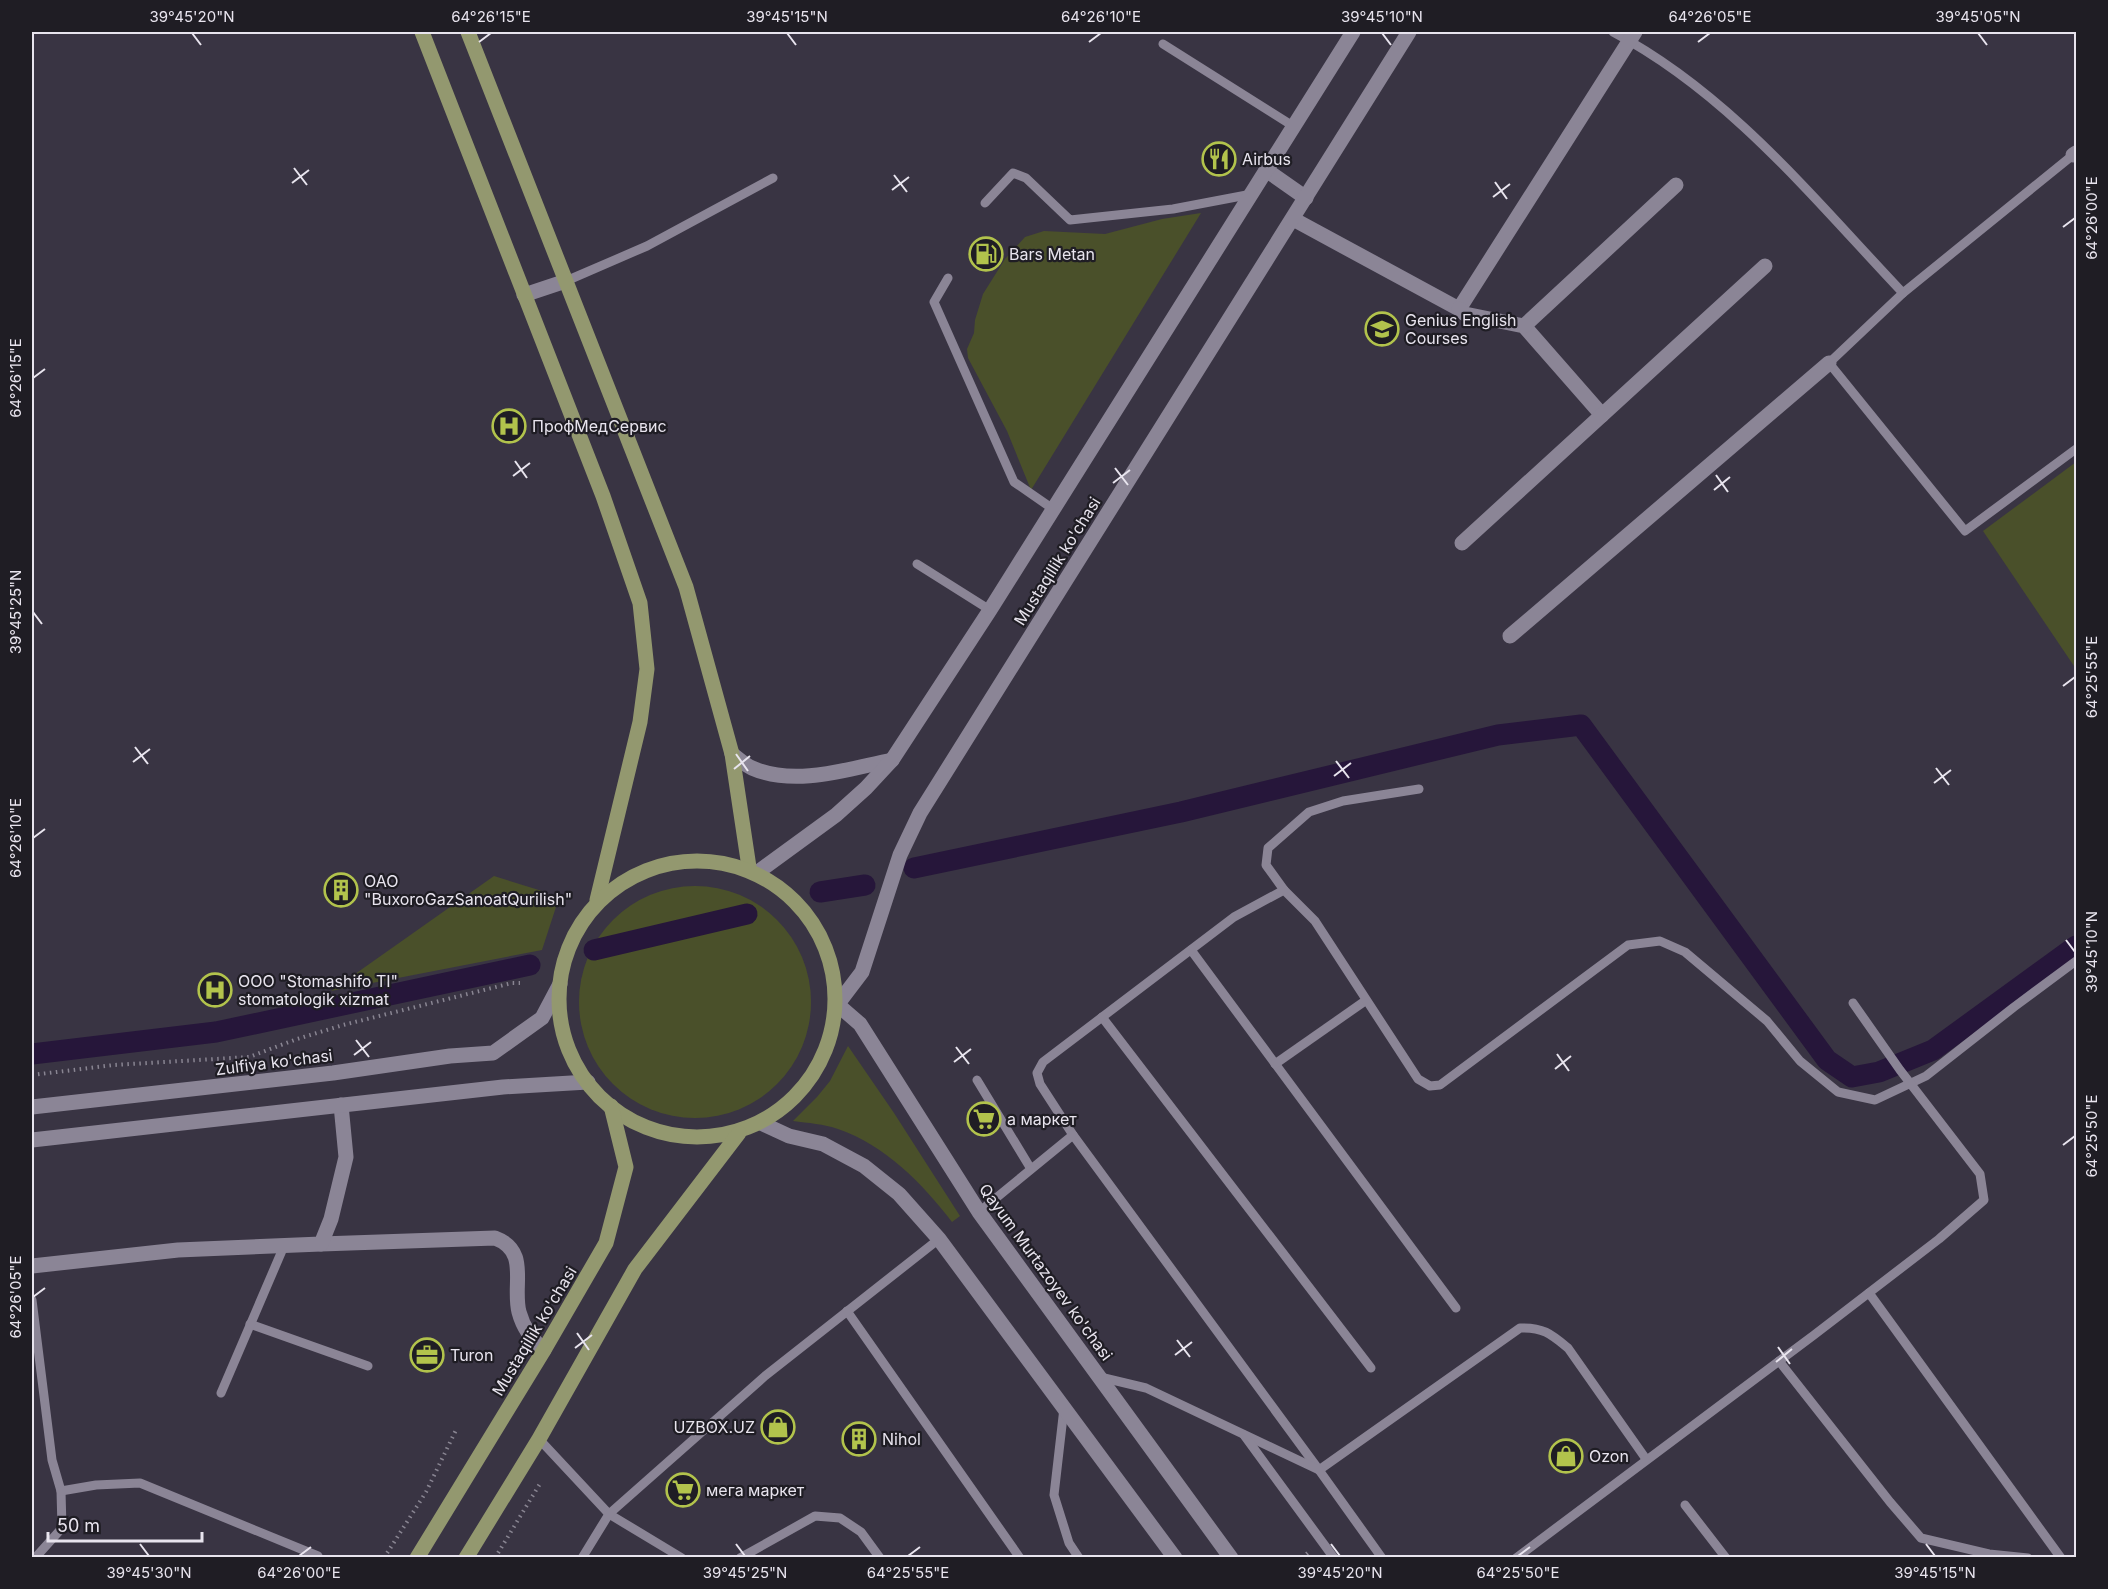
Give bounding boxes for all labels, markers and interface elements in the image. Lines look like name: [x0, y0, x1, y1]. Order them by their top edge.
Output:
text: 39°45'20"N: [150, 7, 234, 26]
text: 64°26'15"E: [451, 7, 531, 26]
text: 39°45'15"N: [746, 7, 828, 26]
text: 64°26'10"E: [1061, 7, 1141, 26]
text: 39°45'10"N: [1341, 7, 1423, 26]
text: 64°26'05"E: [1668, 7, 1752, 26]
text: 39°45'05"N: [1936, 7, 2020, 26]
restaurant icon: Airbus: [1201, 141, 1237, 177]
place label: Airbus: [1242, 149, 1291, 169]
text: 64°26'00"E: [2082, 176, 2101, 260]
fuel station icon: Bars Metan: [968, 236, 1004, 272]
place label: Bars Metan: [1009, 244, 1095, 264]
place label: Genius English Courses: [1405, 310, 1517, 348]
school or university icon: Genius English Courses: [1364, 311, 1400, 347]
text: 64°26'15"E: [6, 338, 25, 418]
hospital icon: ПрофМедСервис: [491, 408, 527, 444]
place label: ПрофМедСервис: [532, 416, 667, 436]
street label: Mustaqillik ko'chasi: [1009, 493, 1105, 629]
text: 39°45'25"N: [6, 570, 25, 654]
text: 64°25'55"E: [2082, 636, 2101, 718]
text: 64°26'10"E: [6, 798, 25, 878]
place label: ОАО "BuxoroGazSanoatQurilish": [364, 871, 572, 909]
building icon: ОАО "BuxoroGazSanoatQurilish": [323, 872, 359, 908]
text: 39°45'10"N: [2082, 911, 2101, 993]
place label: OOO "Stomashifo TI" stomatologik xizmat: [238, 971, 398, 1009]
hospital icon: OOO "Stomashifo TI" stomatologik xizmat: [197, 972, 233, 1008]
street label: Zulfiya ko'chasi: [214, 1045, 334, 1079]
text: 64°25'50"E: [2082, 1095, 2101, 1177]
supermarket icon: а маркет: [966, 1101, 1002, 1137]
place label: а маркет: [1007, 1109, 1077, 1129]
street label: Qayum Murtazoyev ko'chasi: [975, 1180, 1117, 1364]
text: 64°26'05"E: [6, 1255, 25, 1339]
street label: Mustaqillik ko'chasi: [487, 1263, 581, 1399]
office icon: Turon: [409, 1337, 445, 1373]
place label: Turon: [450, 1345, 493, 1365]
shop icon: UZBOX.UZ: [760, 1409, 796, 1445]
place label: UZBOX.UZ: [673, 1417, 755, 1437]
building icon: Nihol: [841, 1421, 877, 1457]
place label: Nihol: [882, 1429, 921, 1449]
shop icon: Ozon: [1548, 1438, 1584, 1474]
place label: Ozon: [1589, 1446, 1629, 1466]
supermarket icon: мега маркет: [665, 1472, 701, 1508]
place label: мега маркет: [706, 1480, 805, 1500]
scale bar: [48, 1505, 202, 1543]
text: 50 m: [57, 1515, 100, 1536]
text: 39°45'30"N: [106, 1563, 192, 1582]
text: 64°26'00"E: [257, 1563, 341, 1582]
text: 39°45'25"N: [703, 1563, 787, 1582]
text: 64°25'55"E: [867, 1563, 949, 1582]
text: 39°45'20"N: [1298, 1563, 1382, 1582]
text: 64°25'50"E: [1477, 1563, 1559, 1582]
text: 39°45'15"N: [1894, 1563, 1976, 1582]

